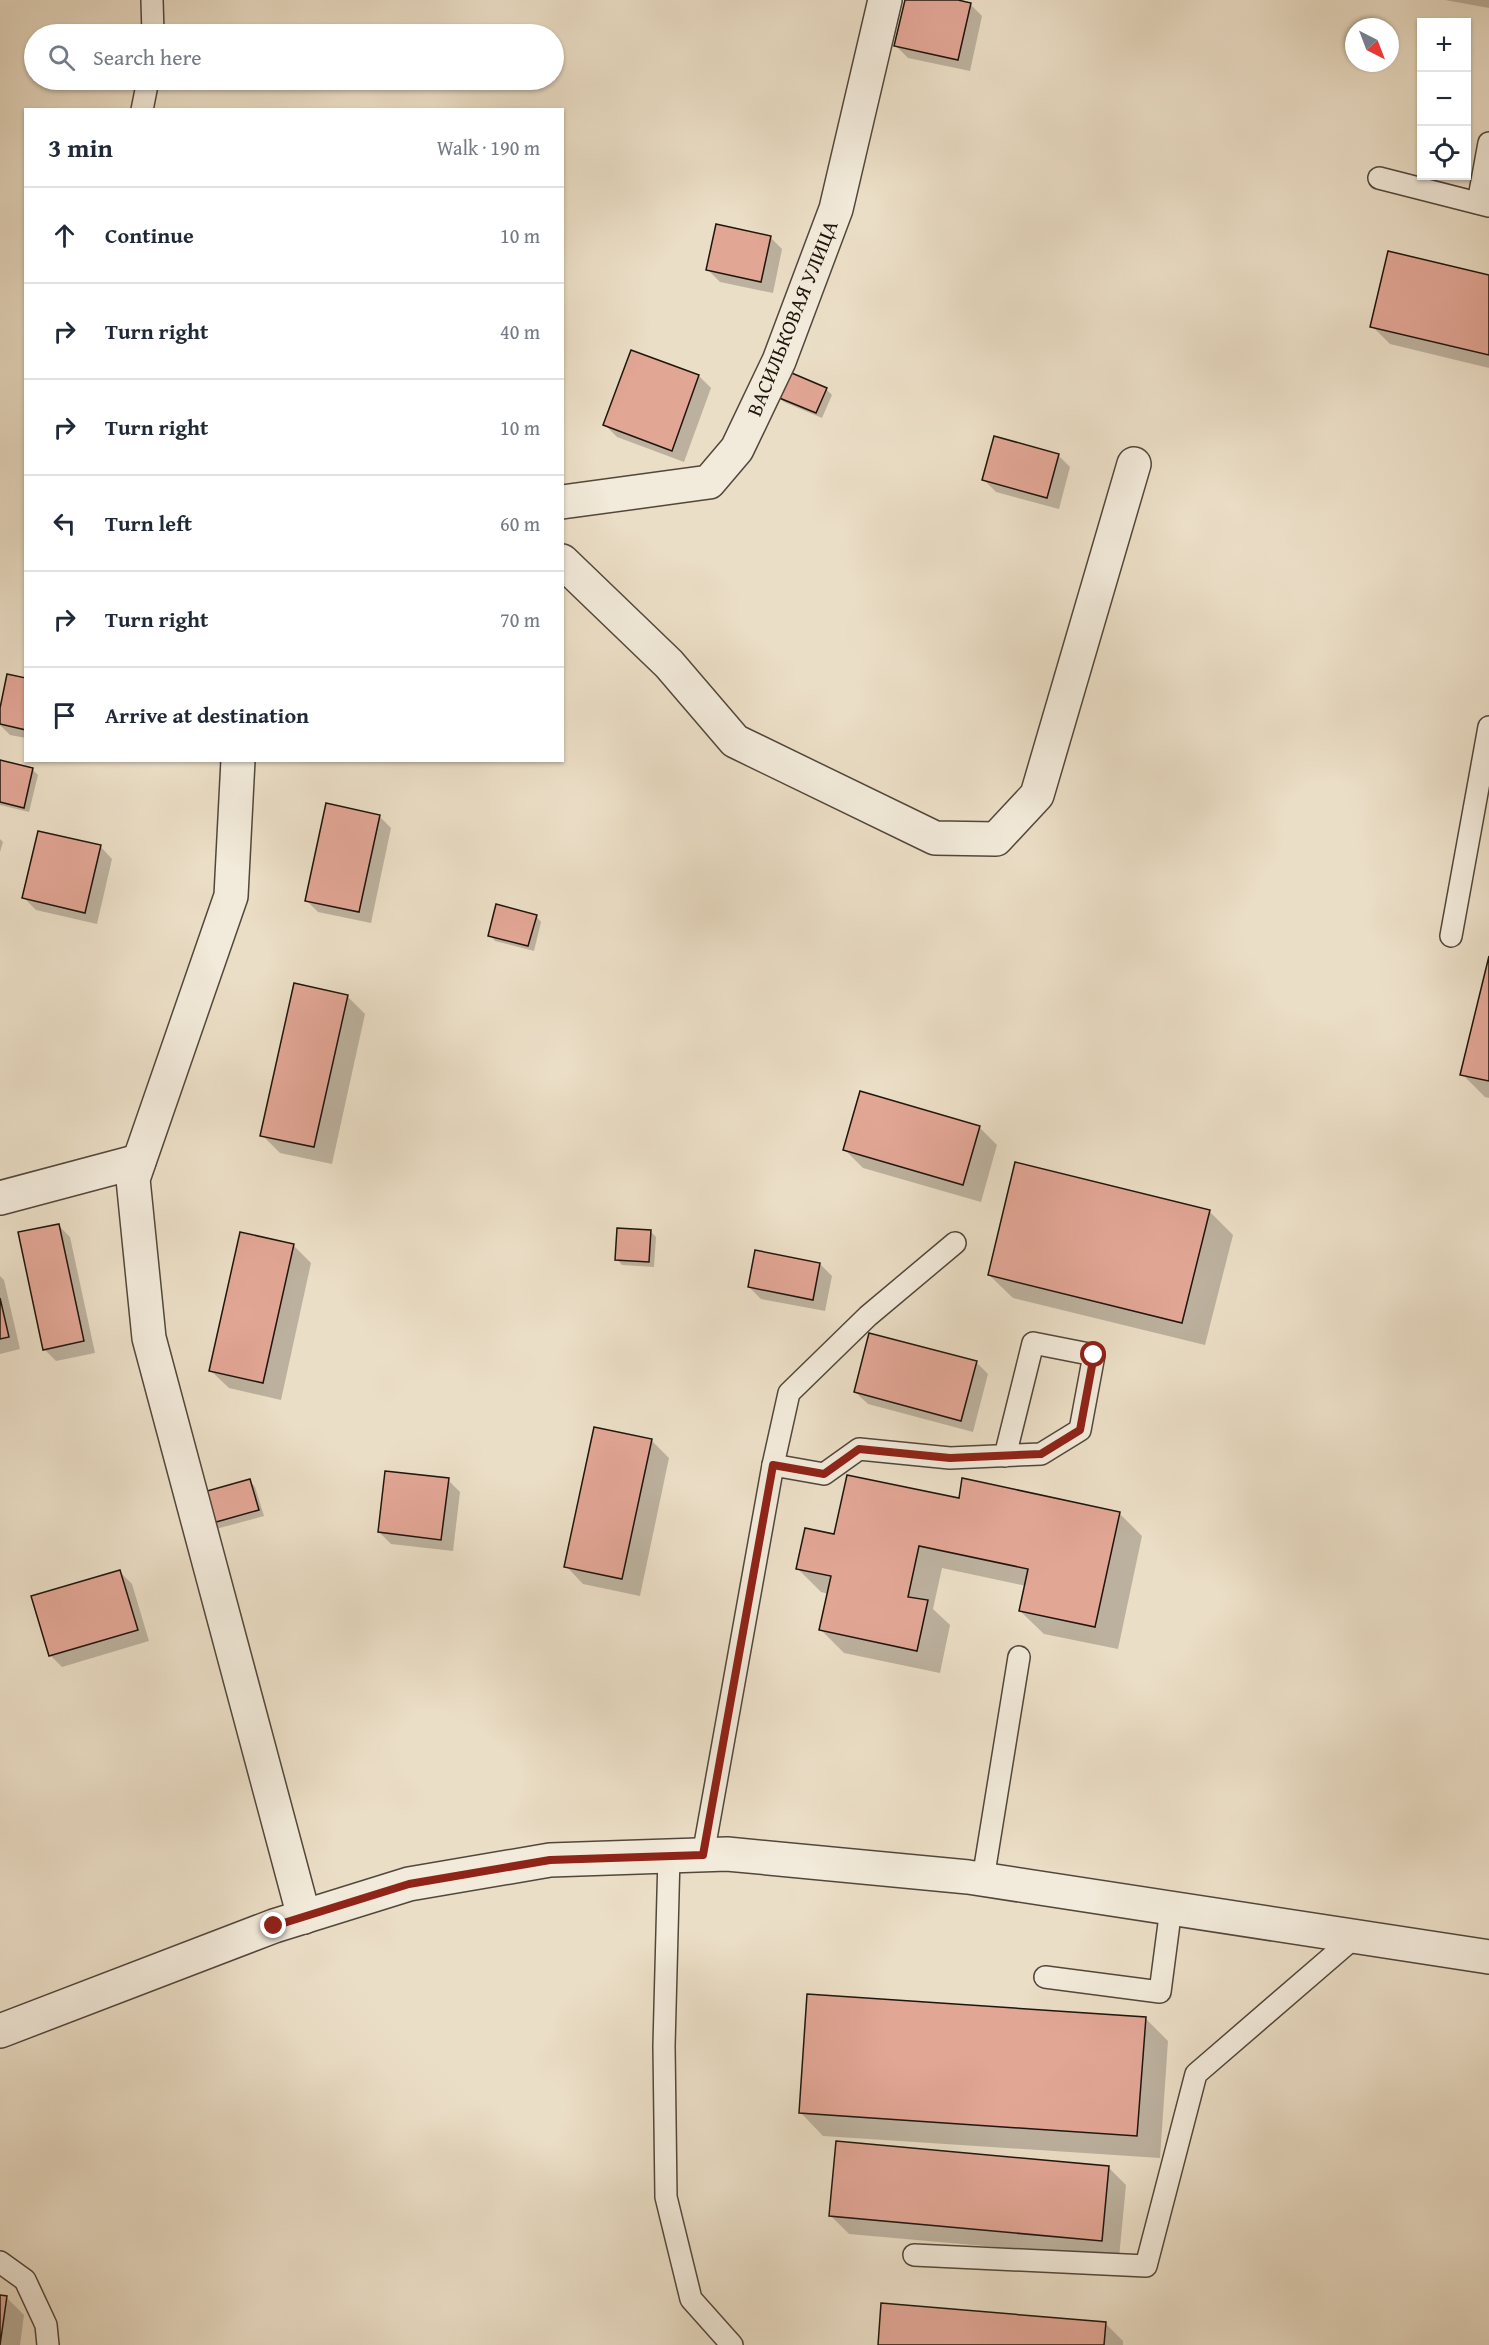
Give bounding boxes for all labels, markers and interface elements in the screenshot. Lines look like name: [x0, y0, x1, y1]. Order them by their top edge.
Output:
north arrow: [1345, 18, 1399, 72]
map controls: [1417, 18, 1471, 180]
button: +: [1417, 18, 1471, 72]
search box: [24, 24, 564, 90]
icon: search: [45, 41, 78, 74]
text: Search here: [93, 41, 202, 73]
button: −: [1417, 72, 1471, 126]
button: locate: [1417, 126, 1471, 180]
text: 3 min: [48, 128, 113, 167]
text: Walk · 190 m: [437, 133, 540, 162]
street label: ВАСИЛЬКОВАЯ УЛИЦА: [738, 215, 846, 421]
icon: ahead: [48, 219, 81, 252]
text: Continue: [105, 219, 194, 251]
text: 10 m: [500, 221, 540, 250]
icon: right: [48, 315, 81, 348]
text: Turn right: [105, 315, 208, 347]
text: 40 m: [500, 317, 540, 346]
icon: right: [48, 411, 81, 444]
text: Turn right: [105, 411, 208, 443]
text: 10 m: [500, 413, 540, 442]
icon: left: [48, 507, 81, 540]
text: Turn left: [105, 507, 192, 539]
text: 60 m: [500, 509, 540, 538]
icon: right: [48, 603, 81, 636]
text: Turn right: [105, 603, 208, 635]
text: 70 m: [500, 605, 540, 634]
icon: arrive: [48, 699, 81, 732]
text: Arrive at destination: [105, 699, 309, 731]
route start: [1080, 1341, 1106, 1367]
route end: [260, 1912, 286, 1938]

